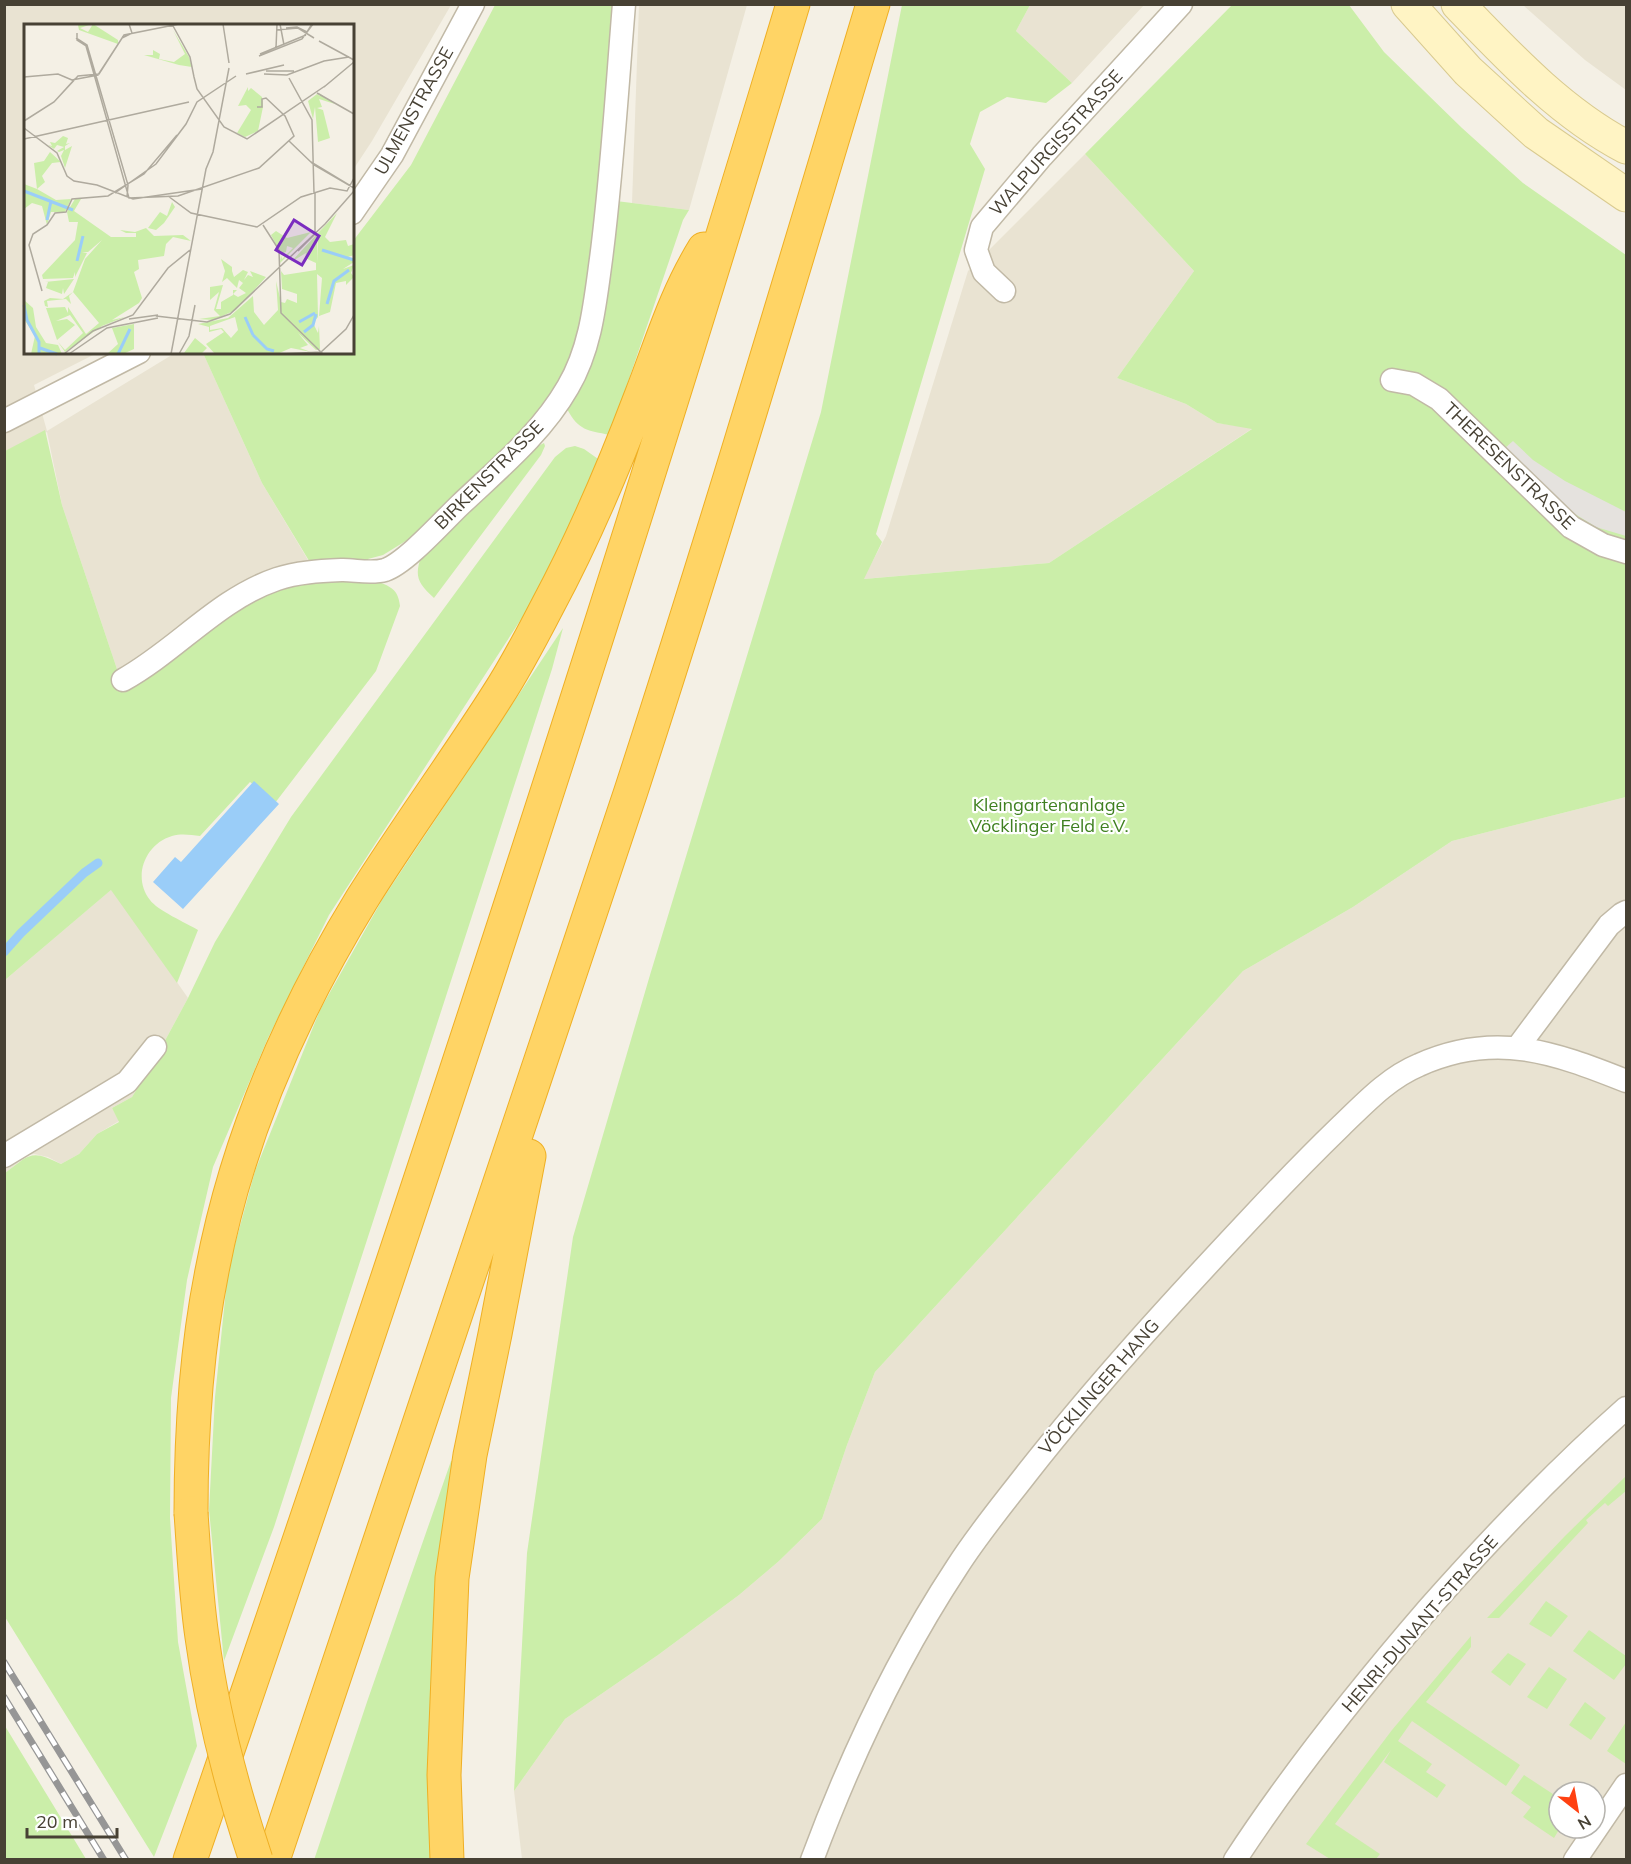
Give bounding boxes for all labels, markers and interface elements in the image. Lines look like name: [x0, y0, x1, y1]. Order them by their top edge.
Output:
inset map: [24, 24, 354, 354]
street label: ULMENSTRASSE: [369, 43, 458, 179]
street label: WALPURGISSTRASSE: [984, 65, 1127, 220]
street label: THERESENSTRASSE: [1439, 397, 1580, 534]
street label: BIRKENSTRASSE: [429, 415, 548, 534]
park label: Kleingartenanlage Vöcklinger Feld e.V.: [970, 793, 1128, 837]
street label: VÖCKLINGER HANG: [1033, 1314, 1164, 1459]
street label: HENRI-DUNANT-STRASSE: [1337, 1530, 1503, 1717]
north arrow: [1547, 1780, 1607, 1840]
scale bar: [27, 1801, 117, 1839]
text: 20 m: [36, 1810, 78, 1833]
text: N: [1574, 1811, 1595, 1835]

